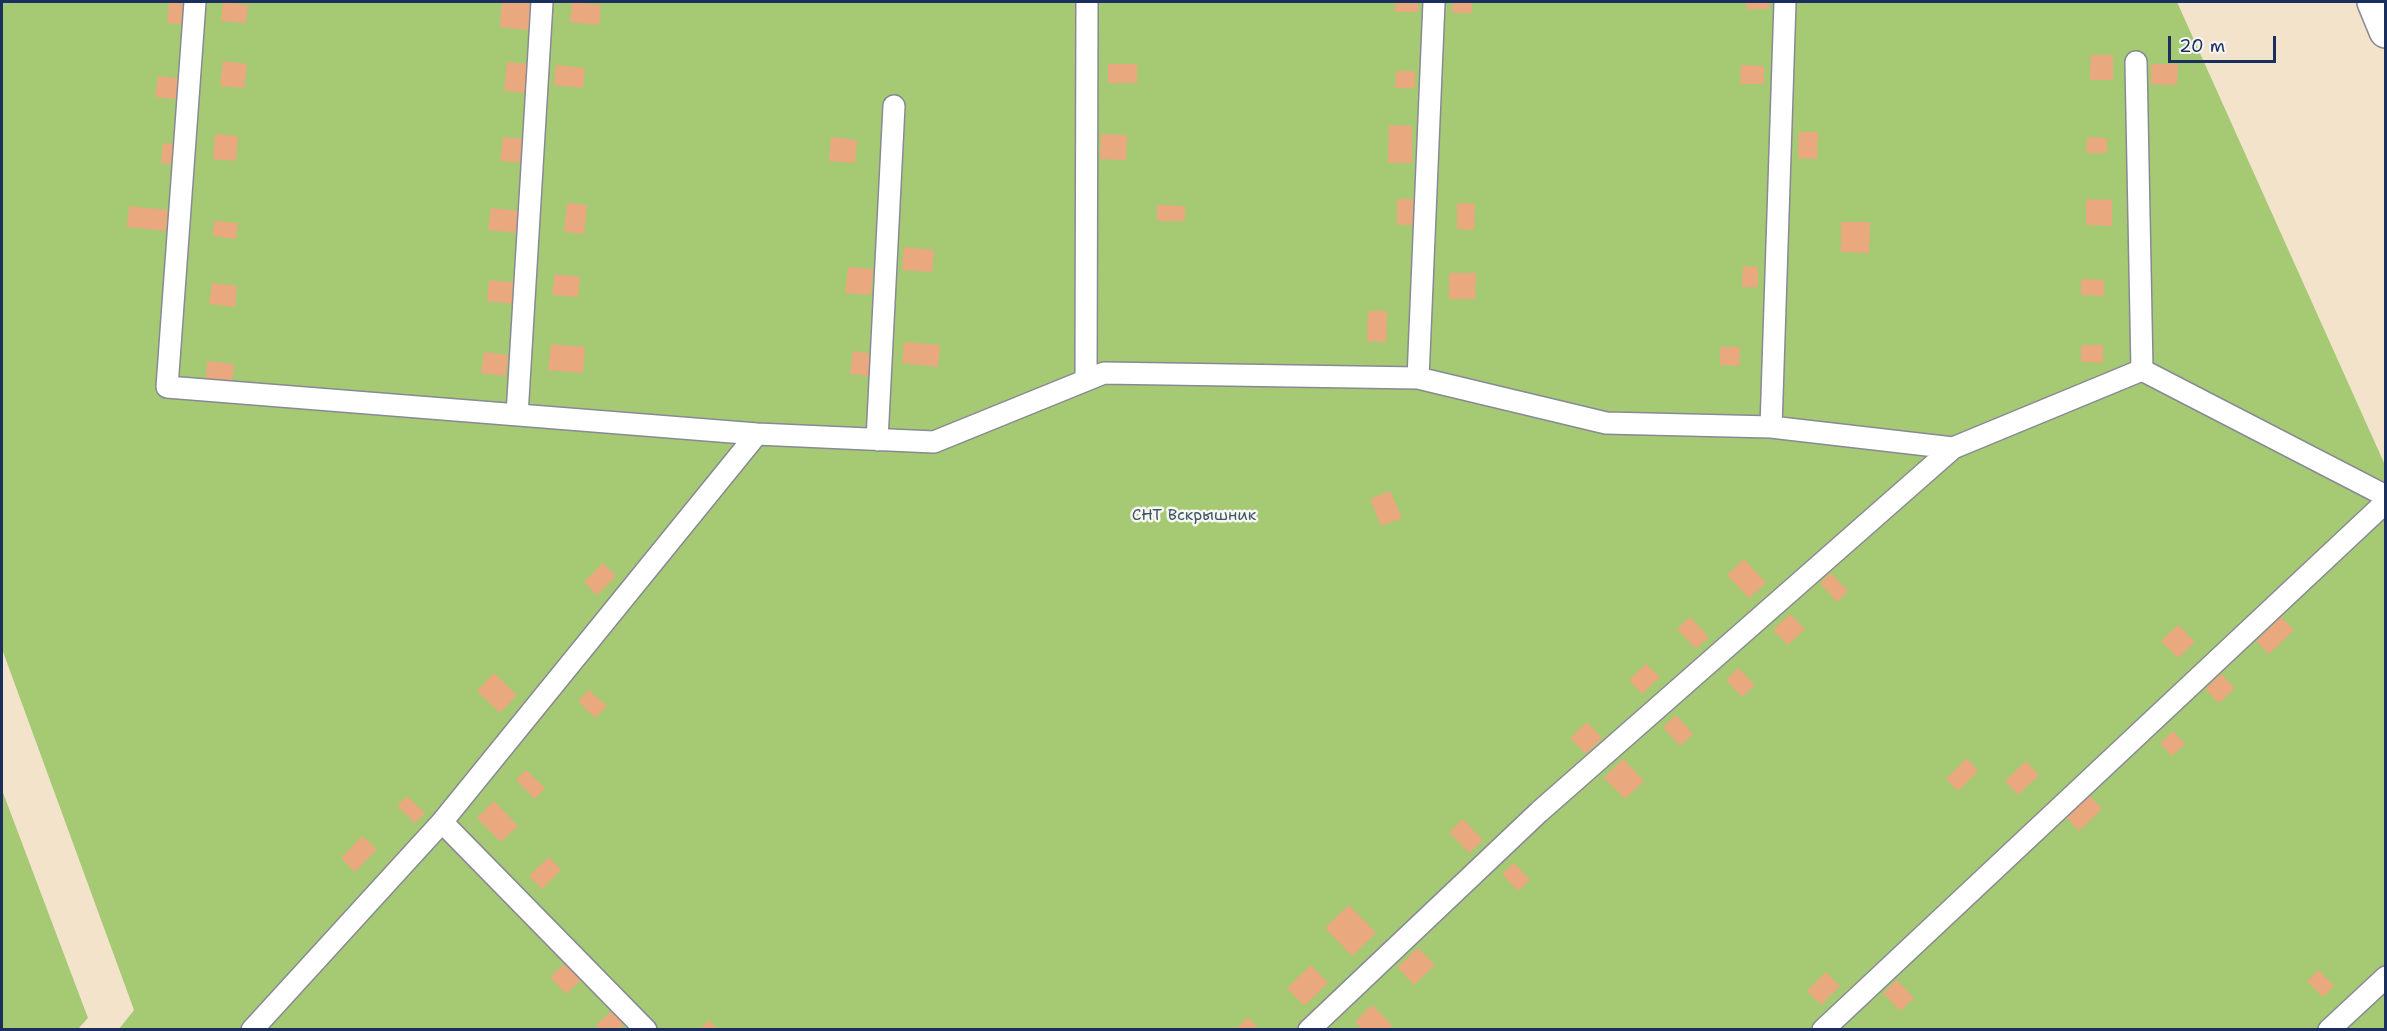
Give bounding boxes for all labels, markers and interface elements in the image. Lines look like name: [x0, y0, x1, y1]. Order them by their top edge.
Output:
scale bar: [2171, 24, 2279, 62]
text: 20 m: [2179, 34, 2225, 58]
park label: СНТ Вскрышник: [1132, 506, 1256, 526]

